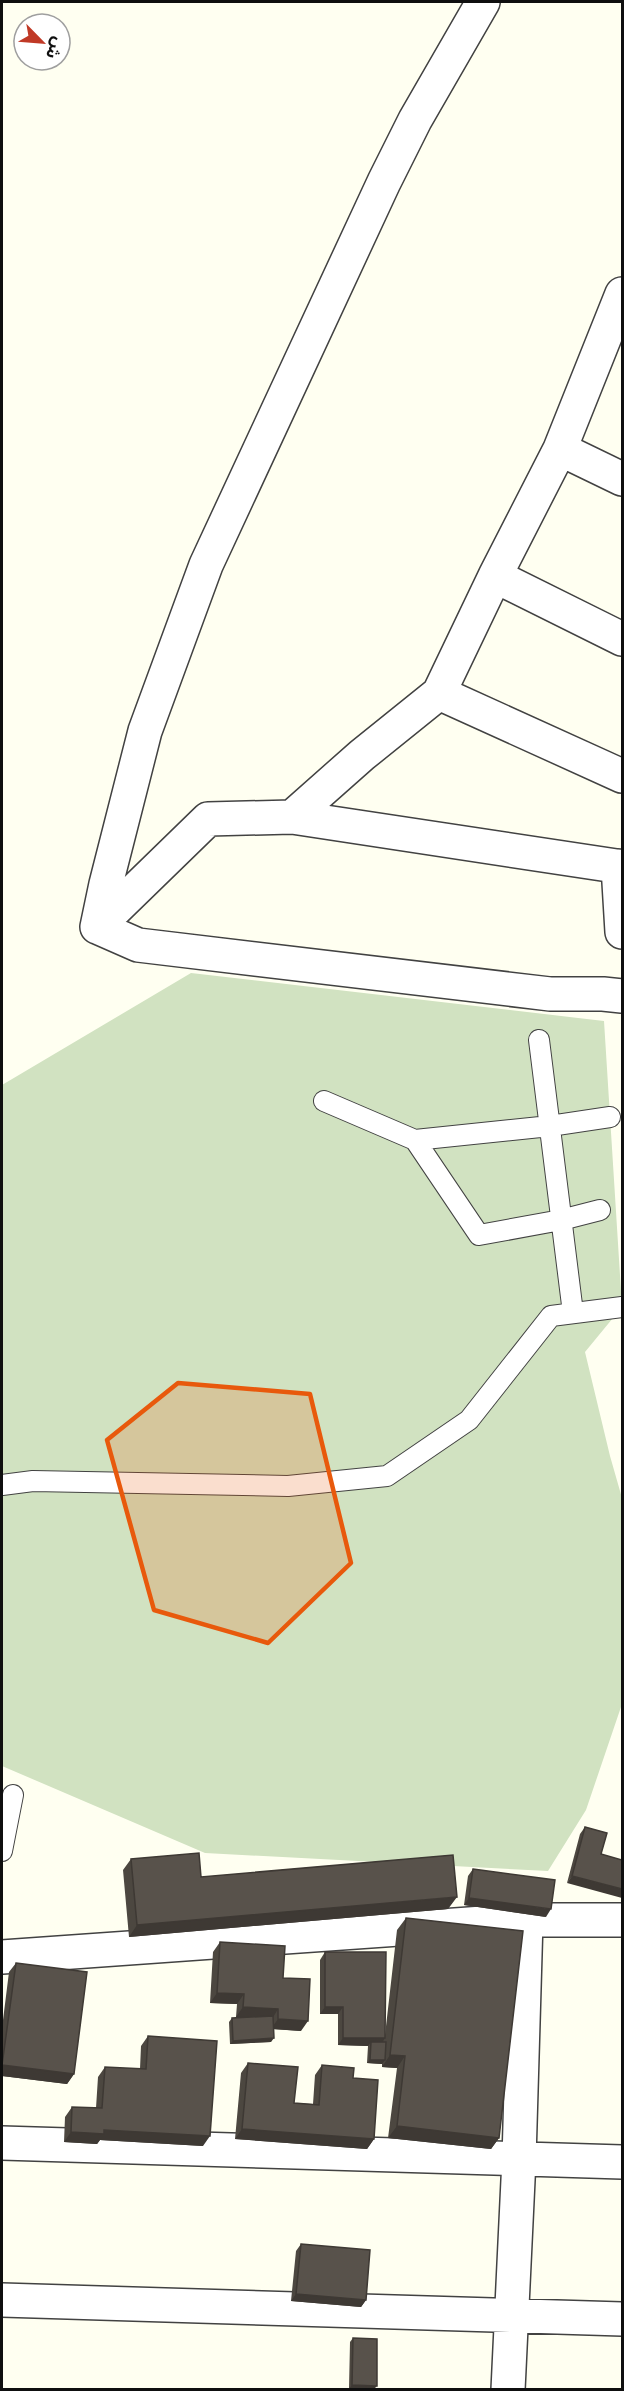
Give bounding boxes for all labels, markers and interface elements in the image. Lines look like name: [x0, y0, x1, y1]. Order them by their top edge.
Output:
north arrow: [12, 12, 72, 72]
text: ش: [42, 34, 67, 62]

